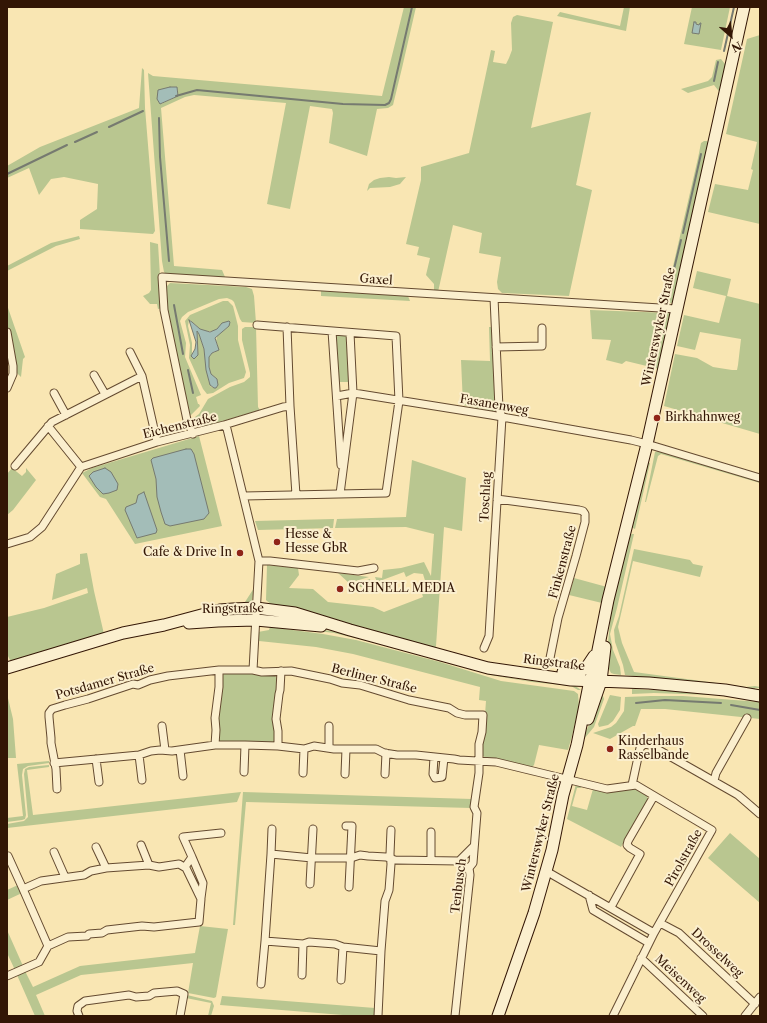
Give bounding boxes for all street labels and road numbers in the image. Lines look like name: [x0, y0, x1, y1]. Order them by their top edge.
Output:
street label: Winterswyker Straße: [639, 266, 679, 388]
street label: Gaxel: [359, 272, 393, 288]
street label: Fasanenweg: [459, 392, 529, 418]
street label: Eichenstraße: [142, 410, 218, 442]
street label: Toschlag: [477, 471, 495, 523]
street label: Finkenstraße: [546, 524, 580, 600]
street label: Ringstraße: [202, 601, 264, 617]
street label: Ringstraße: [522, 652, 586, 674]
street label: Potsdamer Straße: [54, 661, 156, 703]
street label: Berliner Straße: [330, 661, 418, 697]
street label: Winterswyker Straße: [519, 772, 563, 894]
street label: Pirolstraße: [662, 827, 706, 889]
street label: Tenbusch: [448, 857, 470, 915]
street label: Drosselweg: [688, 925, 746, 981]
street label: Meisenweg: [652, 952, 708, 1006]

